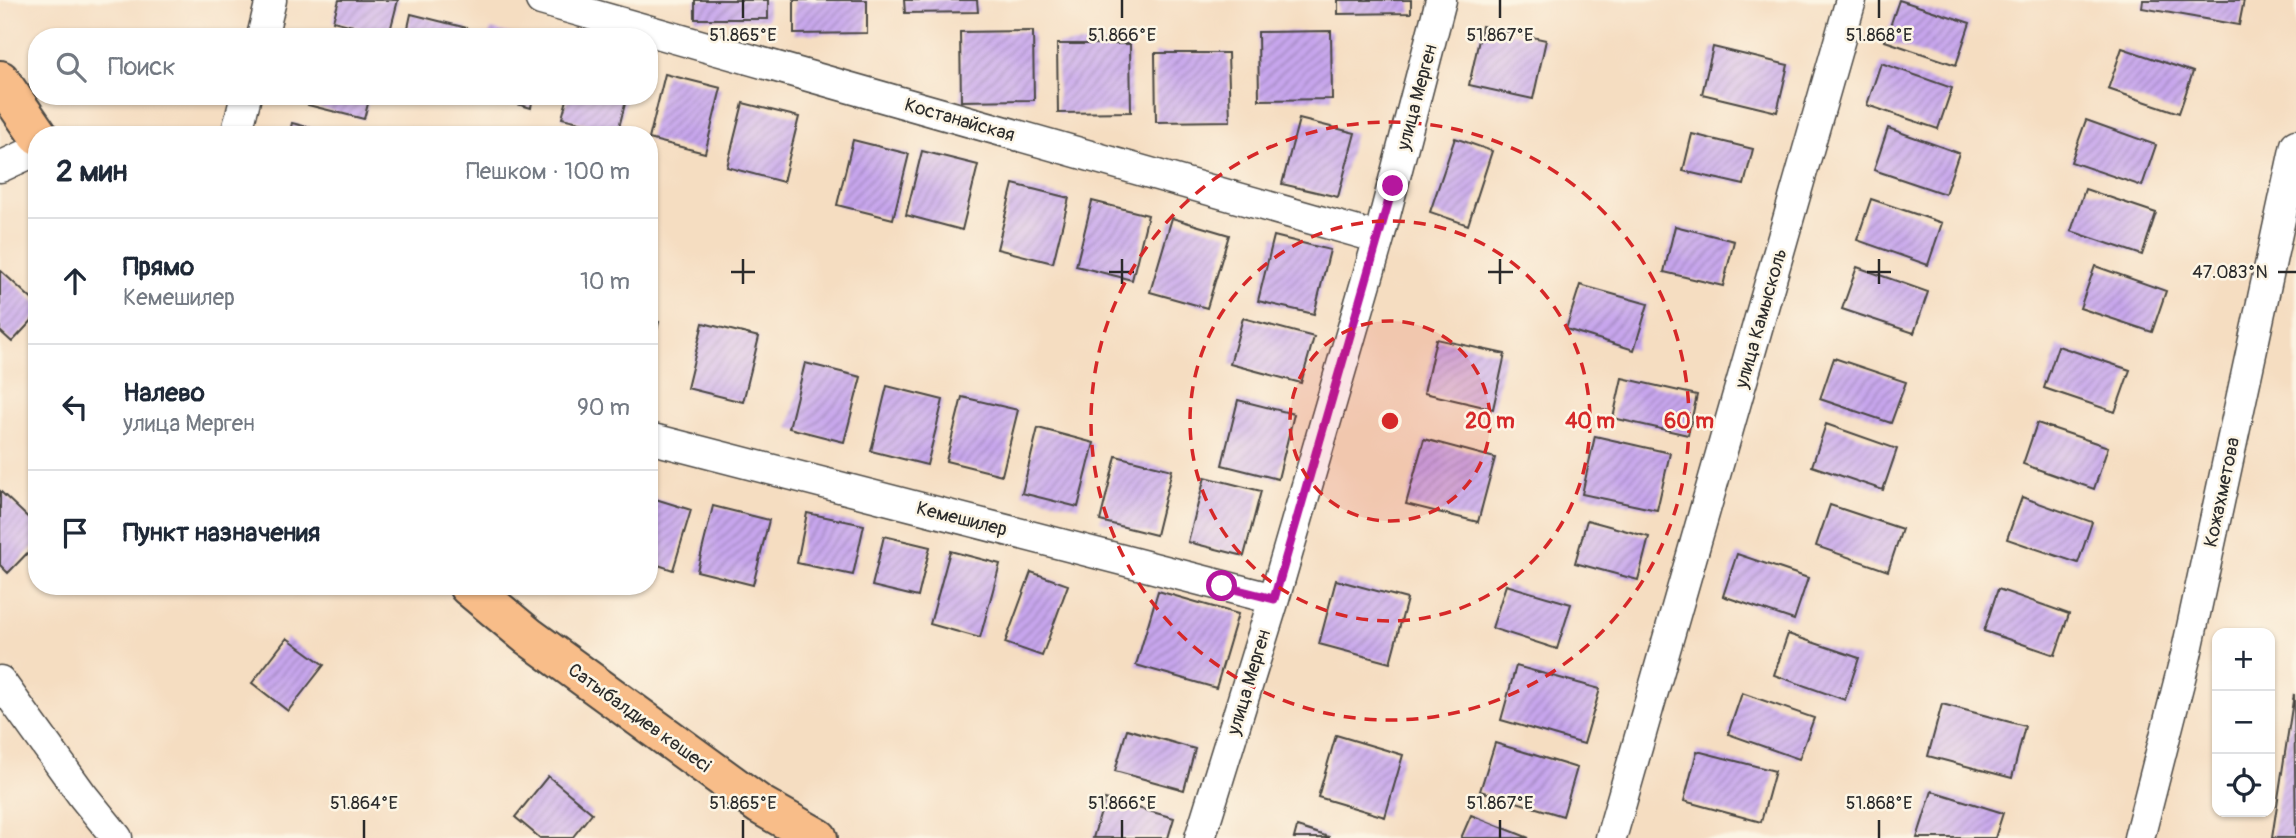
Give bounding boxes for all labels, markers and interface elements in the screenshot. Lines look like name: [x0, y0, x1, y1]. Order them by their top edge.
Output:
text: 51.865°E: [709, 24, 777, 47]
text: 51.866°E: [1088, 24, 1156, 47]
text: 51.867°E: [1467, 24, 1533, 47]
text: 51.868°E: [1846, 24, 1912, 47]
search box: [28, 28, 658, 105]
street label: улица Мерген: [1391, 42, 1443, 154]
icon: search: [52, 48, 90, 86]
text: Поиск: [108, 51, 176, 83]
street label: Костанайская: [902, 93, 1018, 147]
text: 2 мин: [56, 153, 127, 190]
text: Пешком · 100 m: [466, 157, 630, 186]
route end: [1377, 170, 1408, 201]
street label: улица Камысколь: [1729, 246, 1792, 392]
text: Прямо: [123, 251, 194, 283]
text: 47.083°N: [2192, 261, 2268, 284]
icon: ahead: [56, 262, 94, 300]
text: 10 m: [580, 267, 630, 296]
text: Кемешилер: [123, 283, 235, 312]
text: Налево: [123, 377, 205, 409]
icon: left: [56, 388, 94, 426]
text: 90 m: [577, 393, 630, 422]
text: 20 m: [1465, 408, 1515, 435]
text: 40 m: [1565, 408, 1615, 435]
text: 60 m: [1664, 408, 1714, 435]
text: улица Мерген: [123, 409, 255, 438]
centre of rings: [1378, 409, 1402, 433]
street label: Кожахметова: [2199, 435, 2245, 549]
street label: Кемешилер: [914, 496, 1010, 542]
icon: arrive: [56, 514, 94, 552]
text: Пункт назначения: [123, 517, 320, 549]
route start: [1206, 570, 1237, 601]
street label: улица Мерген: [1221, 627, 1276, 739]
map controls: [2212, 628, 2275, 817]
button: +: [2212, 628, 2275, 691]
street label: Сатыбалдиев көшесі: [563, 658, 716, 778]
button: −: [2212, 691, 2275, 754]
button: locate: [2212, 754, 2275, 817]
text: 51.864°E: [330, 792, 398, 815]
text: 51.865°E: [709, 792, 777, 815]
text: 51.866°E: [1088, 792, 1156, 815]
text: 51.867°E: [1467, 792, 1533, 815]
text: 51.868°E: [1846, 792, 1912, 815]

